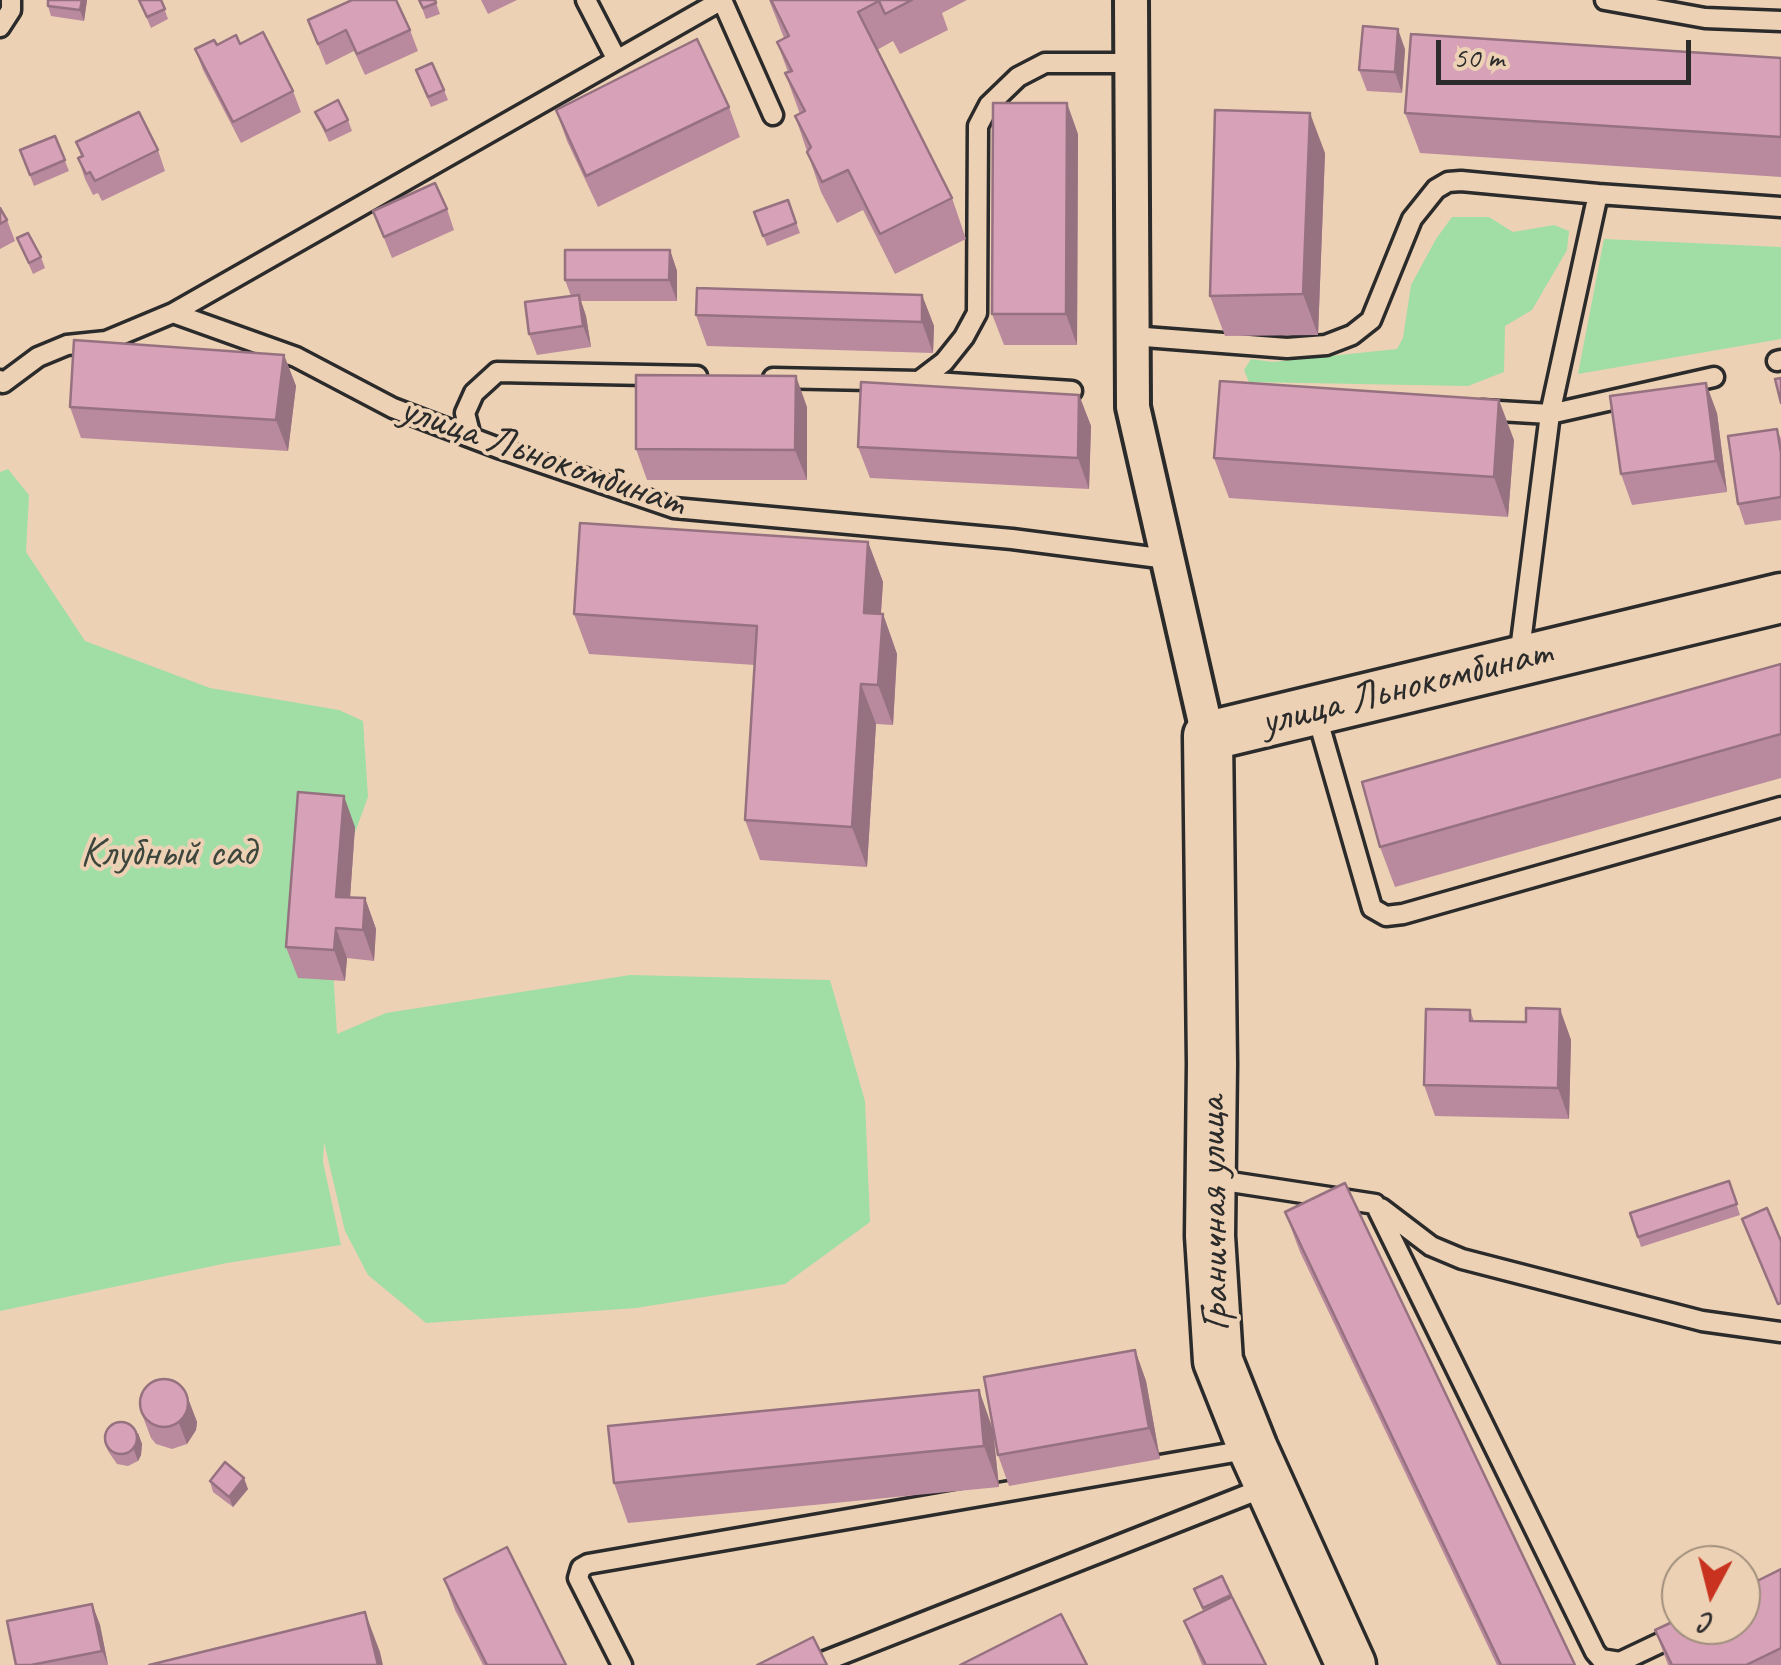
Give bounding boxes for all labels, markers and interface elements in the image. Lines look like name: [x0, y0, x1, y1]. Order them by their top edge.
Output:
scale bar: [1441, 20, 1696, 82]
text: 50 m: [1453, 38, 1504, 76]
street label: улица Льнокомбинат: [393, 385, 691, 529]
street label: улица Льнокомбинат: [1256, 628, 1556, 748]
park label: Клубный сад: [80, 829, 256, 879]
street label: Граничная улица: [1188, 1096, 1242, 1332]
north arrow: [1661, 1545, 1761, 1645]
text: С: [1699, 1605, 1716, 1641]

